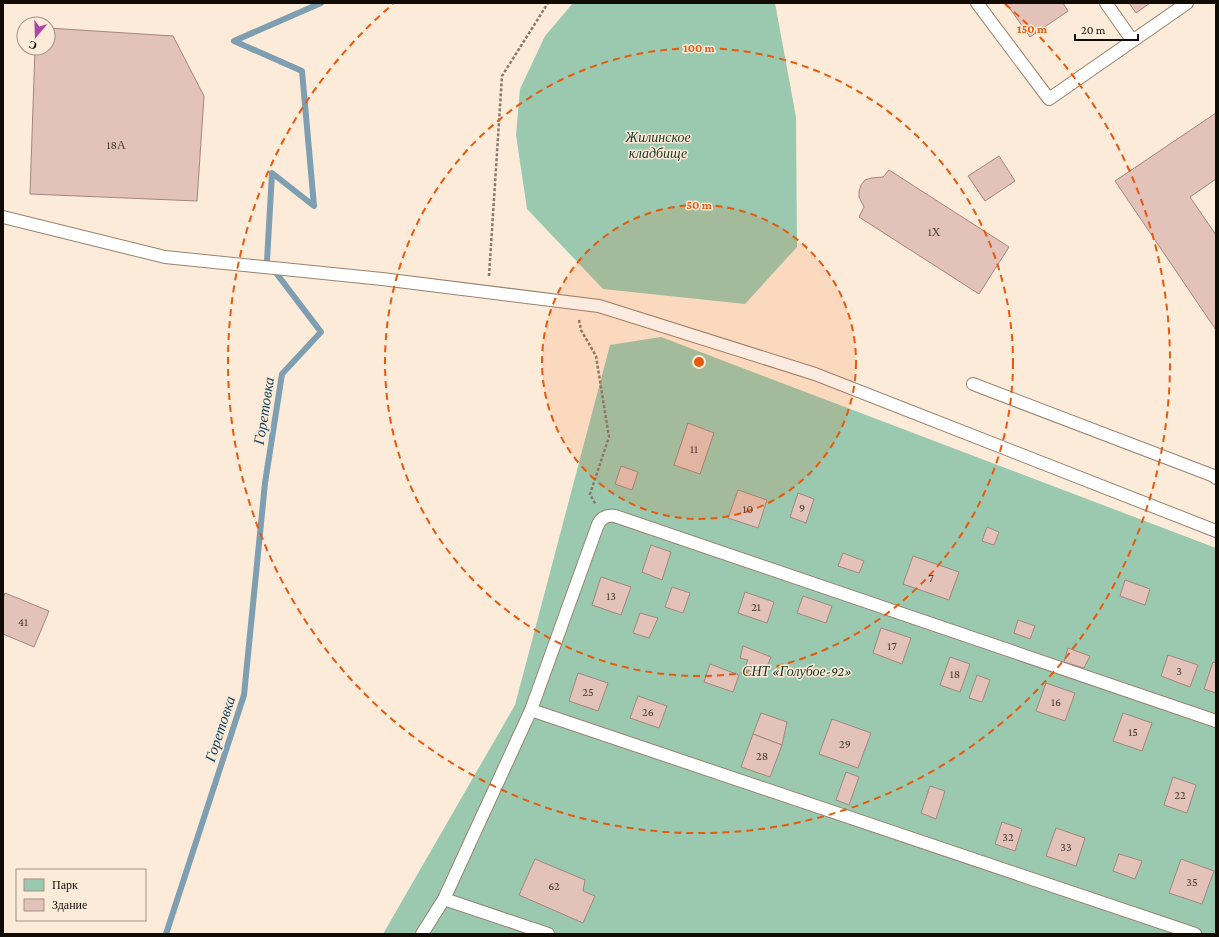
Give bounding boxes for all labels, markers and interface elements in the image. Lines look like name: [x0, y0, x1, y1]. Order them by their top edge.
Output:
north arrow: [16, 16, 56, 56]
scale bar: [1075, 16, 1138, 42]
text: 150 m: [1017, 22, 1048, 36]
text: 20 m: [1081, 23, 1106, 37]
text: С: [27, 38, 38, 52]
text: 100 m: [683, 41, 716, 55]
park label: Жилинское кладбище: [624, 129, 691, 161]
house number: 18А: [106, 138, 126, 152]
text: 50 m: [686, 198, 713, 212]
house number: 1Х: [928, 225, 941, 239]
centre of rings: [692, 355, 706, 369]
water label: Горетовка: [251, 376, 277, 447]
house number: 11: [690, 442, 698, 456]
house number: 9: [799, 501, 805, 515]
house number: 10: [743, 502, 754, 516]
house number: 7: [928, 571, 934, 585]
house number: 13: [606, 589, 616, 603]
house number: 21: [751, 600, 761, 614]
house number: 41: [18, 615, 28, 629]
house number: 17: [887, 639, 897, 653]
park label: СНТ «Голубое-92»: [742, 663, 852, 679]
house number: 3: [1176, 664, 1182, 678]
house number: 18: [950, 667, 960, 681]
house number: 25: [582, 685, 594, 699]
water label: Горетовка: [202, 694, 238, 765]
house number: 16: [1051, 695, 1061, 709]
house number: 26: [642, 705, 654, 719]
house number: 15: [1128, 725, 1138, 739]
house number: 29: [839, 737, 851, 751]
house number: 28: [756, 749, 768, 763]
house number: 22: [1174, 788, 1186, 802]
house number: 32: [1002, 830, 1014, 844]
house number: 33: [1060, 840, 1072, 854]
legend: [16, 869, 146, 921]
house number: 35: [1186, 875, 1198, 889]
text: Парк: [52, 878, 78, 892]
house number: 62: [548, 879, 560, 893]
text: Здание: [52, 898, 87, 912]

